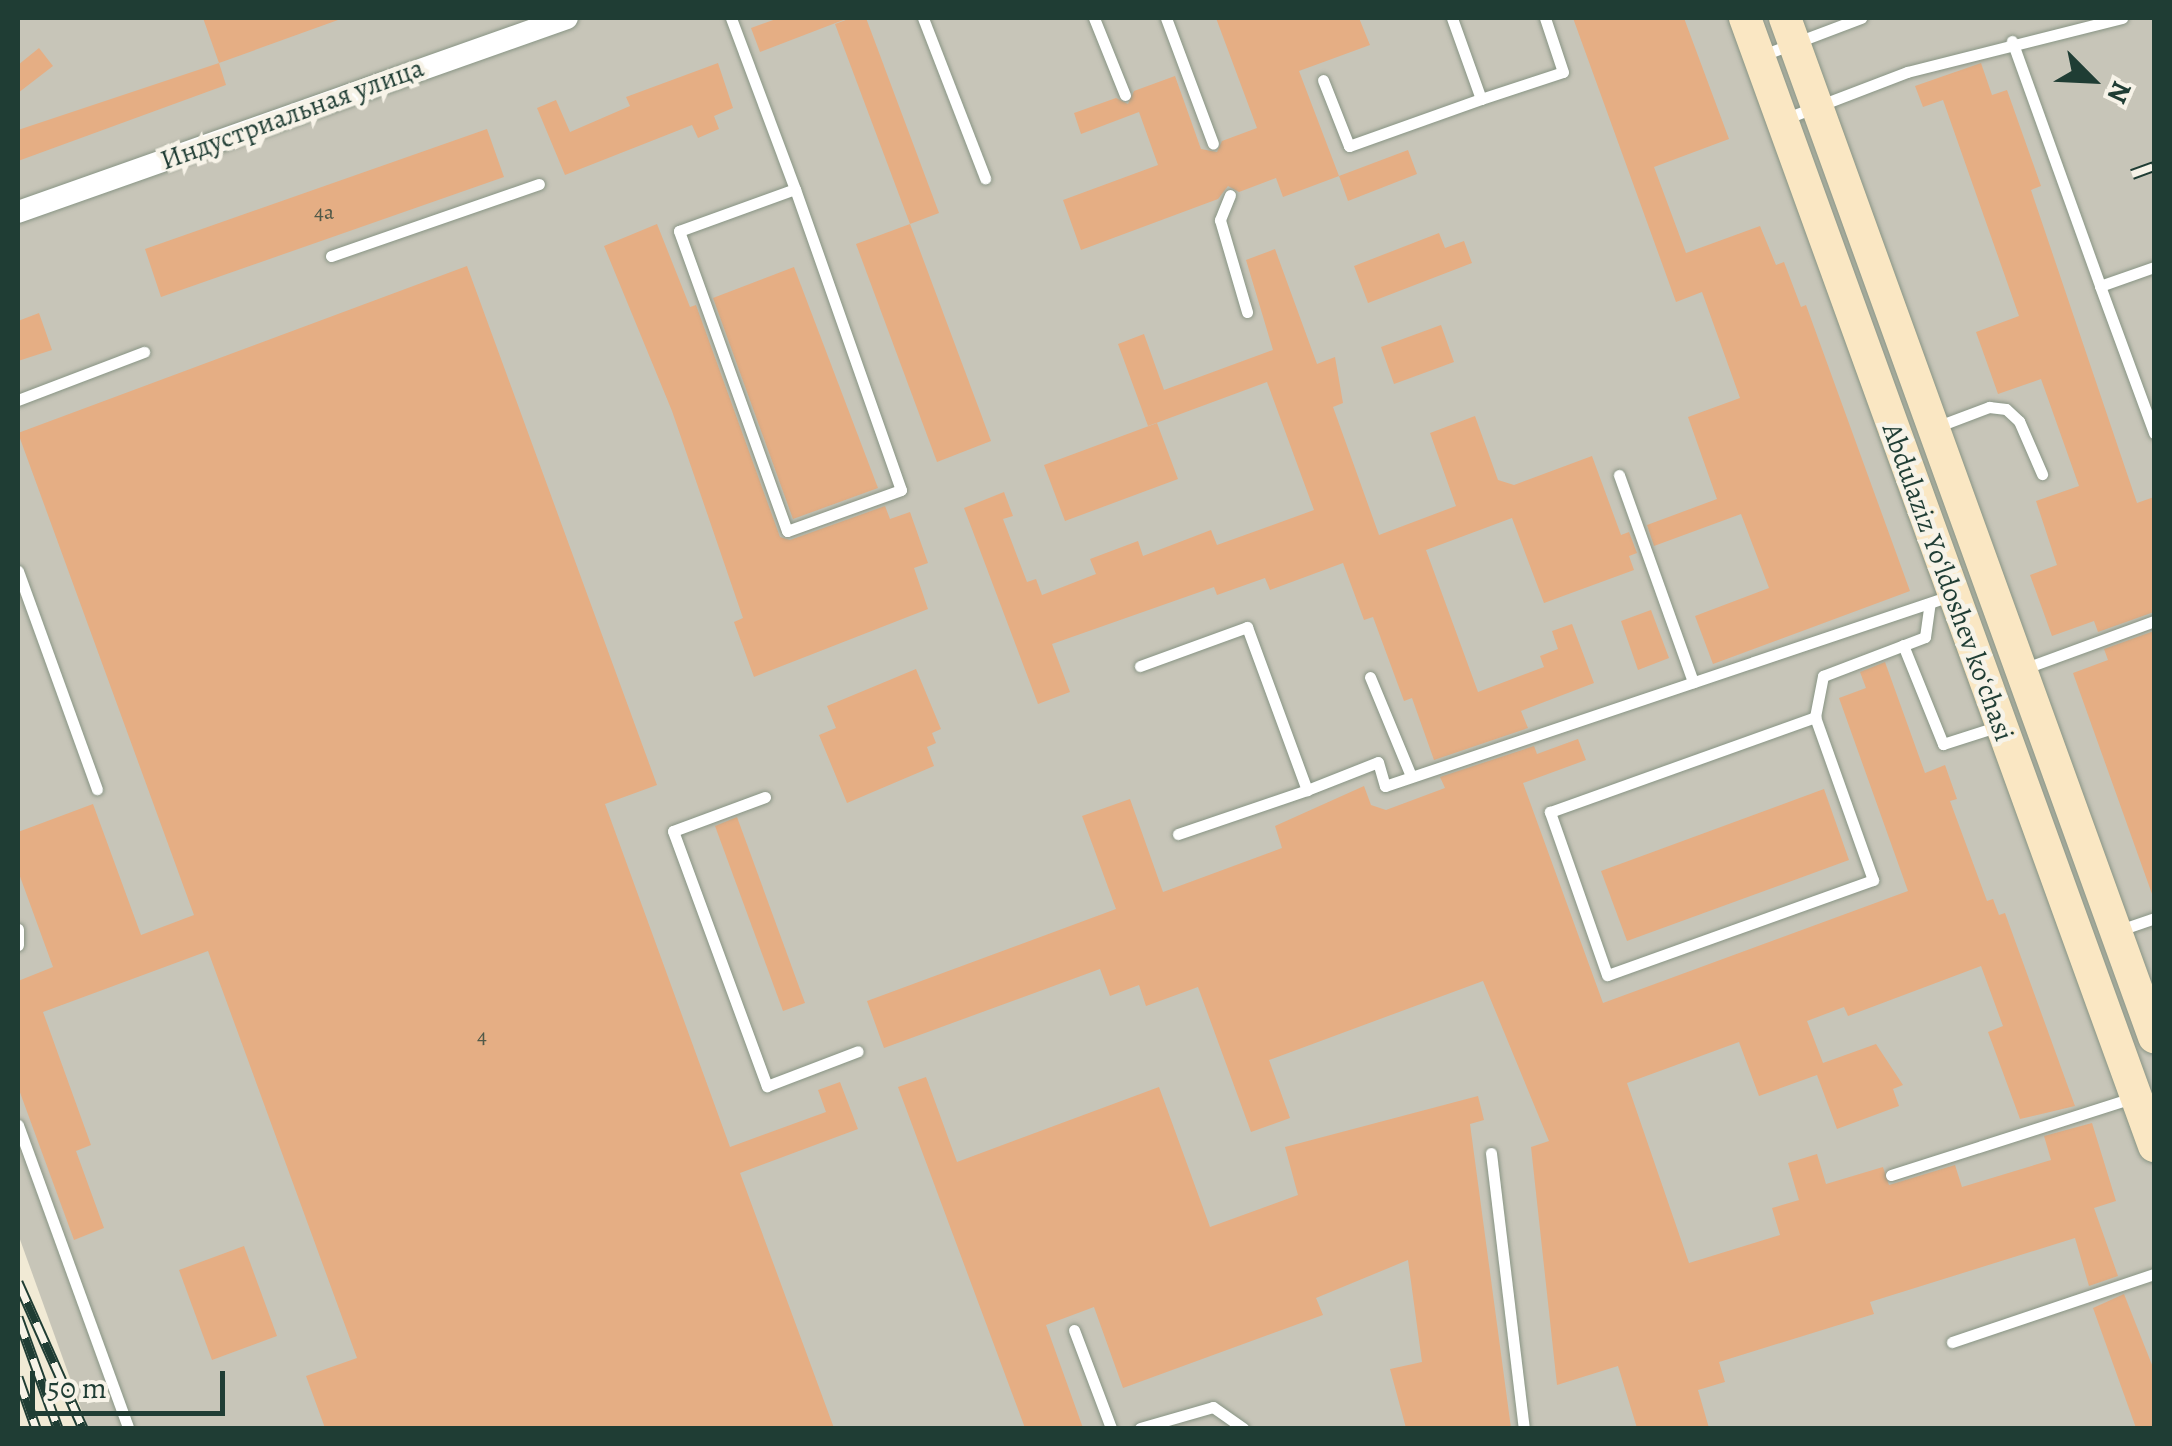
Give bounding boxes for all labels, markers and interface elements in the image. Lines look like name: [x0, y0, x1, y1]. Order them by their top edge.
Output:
north arrow: [2042, 30, 2142, 130]
street label: Индустриальная улица: [156, 51, 428, 177]
text: N: [2098, 75, 2141, 109]
house number: 4а: [314, 200, 334, 226]
street label: Abdulaziz Yoʻldoshev koʻchasi: [1875, 418, 2021, 746]
house number: 4: [477, 1024, 487, 1050]
scale bar: [35, 1351, 230, 1413]
text: 50 m: [47, 1368, 107, 1408]

